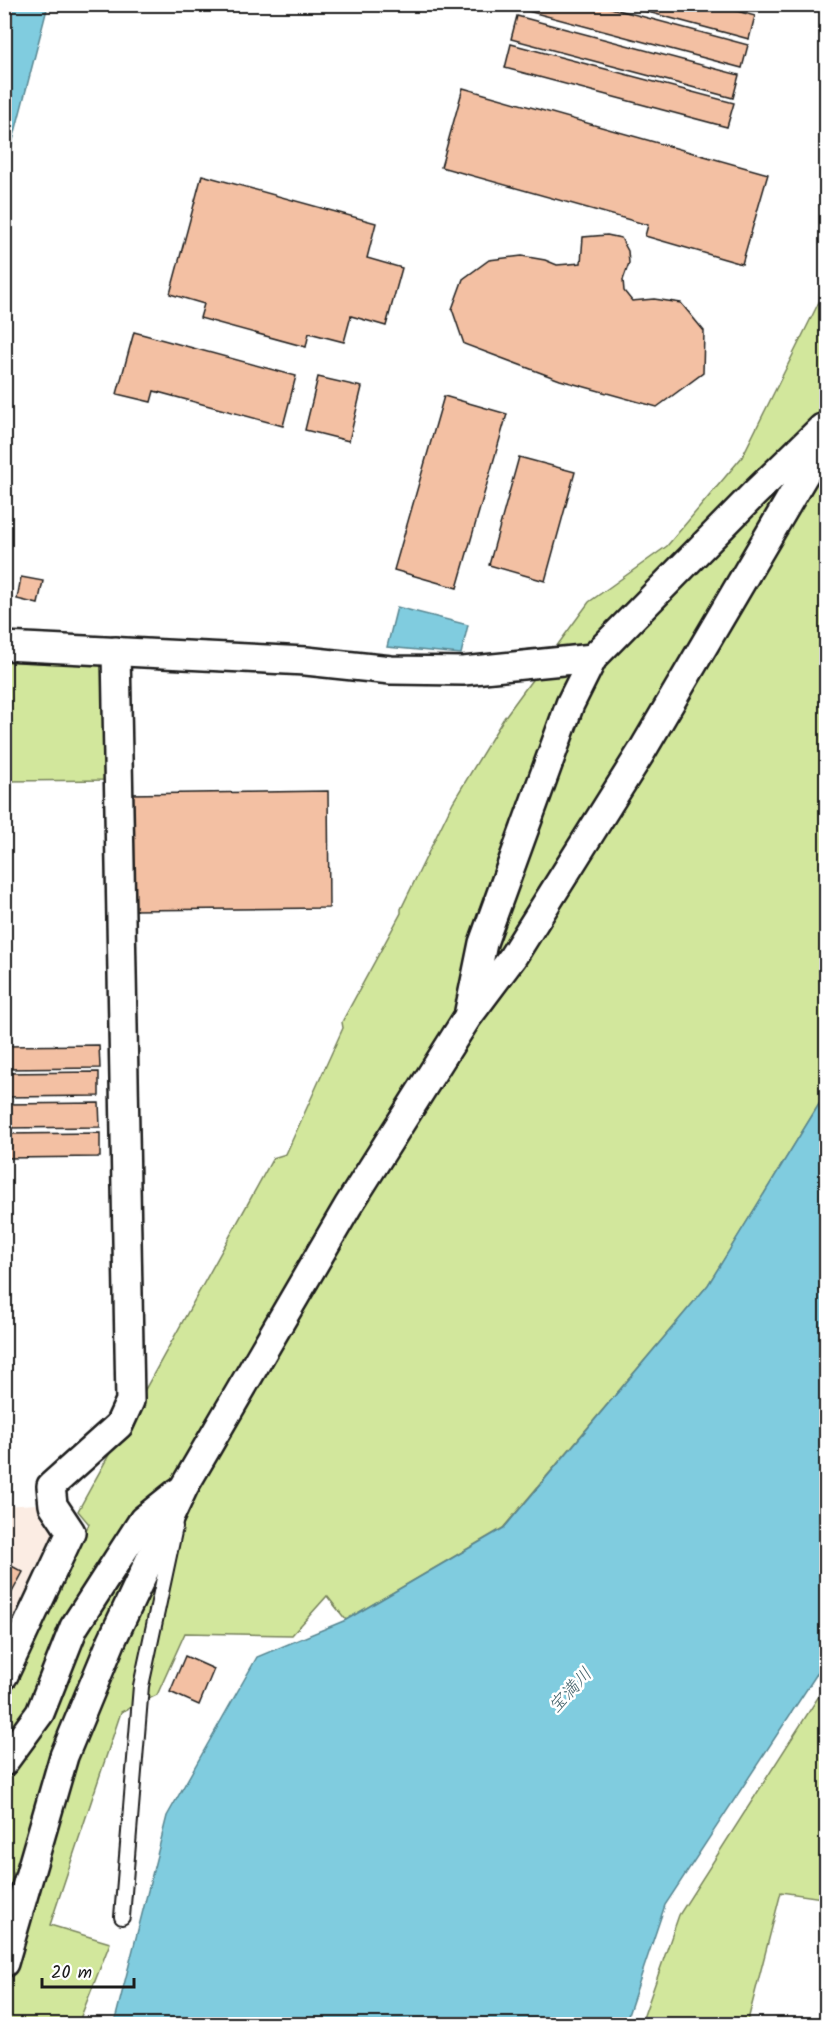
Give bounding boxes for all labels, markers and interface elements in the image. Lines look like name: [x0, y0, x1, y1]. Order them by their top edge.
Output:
water label: 宝満川: [542, 1661, 600, 1721]
scale bar: [42, 1951, 134, 1989]
text: 20 m: [51, 1959, 92, 1988]

